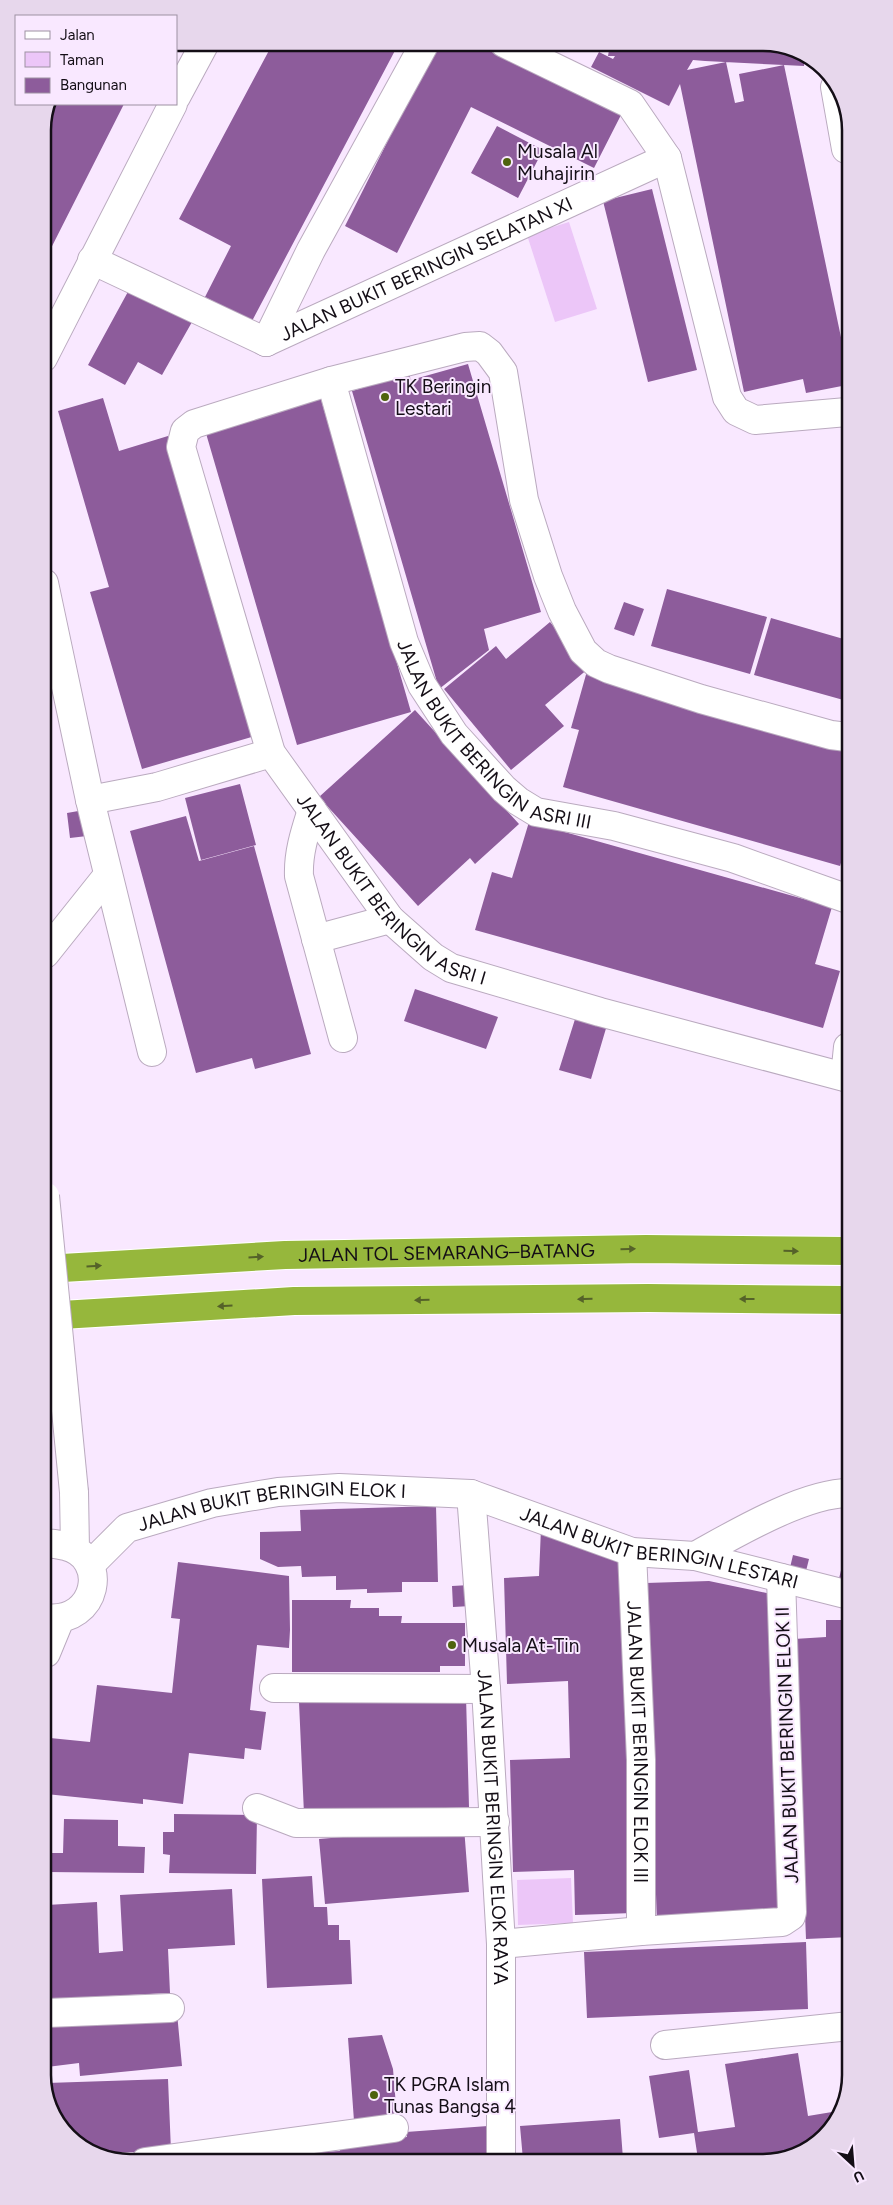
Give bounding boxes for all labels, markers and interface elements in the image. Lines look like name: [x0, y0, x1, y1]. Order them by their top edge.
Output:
legend: [15, 15, 178, 105]
text: Jalan: [60, 26, 95, 44]
text: Taman: [60, 51, 104, 69]
text: Bangunan: [60, 76, 127, 94]
place label: Musala Al Muhajirin: [517, 140, 598, 185]
marker: Musala Al Muhajirin: [501, 156, 513, 168]
street label: JALAN BUKIT BERINGIN SELATAN XI: [276, 192, 576, 346]
place label: TK Beringin Lestari: [395, 375, 491, 420]
marker: TK Beringin Lestari: [379, 391, 391, 403]
street label: JALAN BUKIT BERINGIN ASRI III: [393, 636, 593, 833]
street label: JALAN BUKIT BERINGIN ASRI I: [292, 789, 489, 989]
street label: JALAN TOL SEMARANG–BATANG: [298, 1238, 595, 1266]
one-way arrow: [621, 1245, 637, 1253]
one-way arrow: [783, 1247, 799, 1255]
one-way arrow: [248, 1252, 264, 1260]
one-way arrow: [86, 1262, 102, 1270]
one-way arrow: [577, 1295, 593, 1303]
one-way arrow: [739, 1295, 755, 1303]
one-way arrow: [414, 1296, 430, 1304]
one-way arrow: [217, 1302, 233, 1310]
street label: JALAN BUKIT BERINGIN ELOK I: [135, 1476, 407, 1536]
street label: JALAN BUKIT BERINGIN LESTARI: [517, 1501, 801, 1593]
street label: JALAN BUKIT BERINGIN ELOK III: [623, 1600, 653, 1883]
street label: JALAN BUKIT BERINGIN ELOK II: [771, 1606, 803, 1884]
place label: Musala At-Tin: [462, 1634, 579, 1657]
marker: Musala At-Tin: [446, 1639, 458, 1651]
street label: JALAN BUKIT BERINGIN ELOK RAYA: [473, 1669, 513, 1985]
place label: TK PGRA Islam Tunas Bangsa 4: [384, 2073, 516, 2118]
marker: TK PGRA Islam Tunas Bangsa 4: [368, 2089, 380, 2101]
north arrow: [828, 2140, 878, 2190]
text: U: [850, 2166, 867, 2186]

